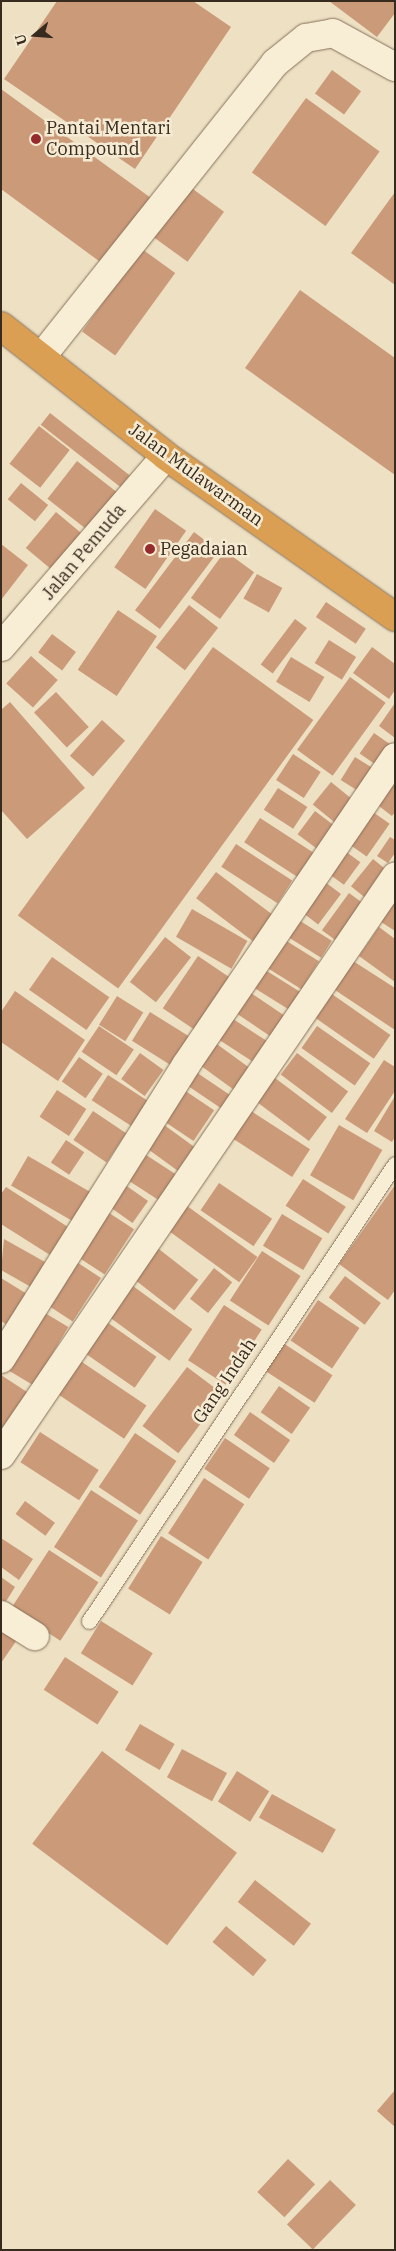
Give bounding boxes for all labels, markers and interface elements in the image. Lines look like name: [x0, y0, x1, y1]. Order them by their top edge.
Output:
north arrow: [10, 10, 60, 60]
text: U: [11, 32, 31, 48]
place label: Pantai Mentari Compound: [46, 118, 171, 160]
marker: Pantai Mentari Compound: [30, 133, 42, 145]
street label: Jalan Mulawarman: [125, 419, 267, 531]
street label: Jalan Pemuda: [38, 500, 130, 604]
place label: Pegadaian: [160, 538, 248, 560]
marker: Pegadaian: [144, 543, 156, 555]
street label: Gang Indah: [189, 1334, 261, 1428]

